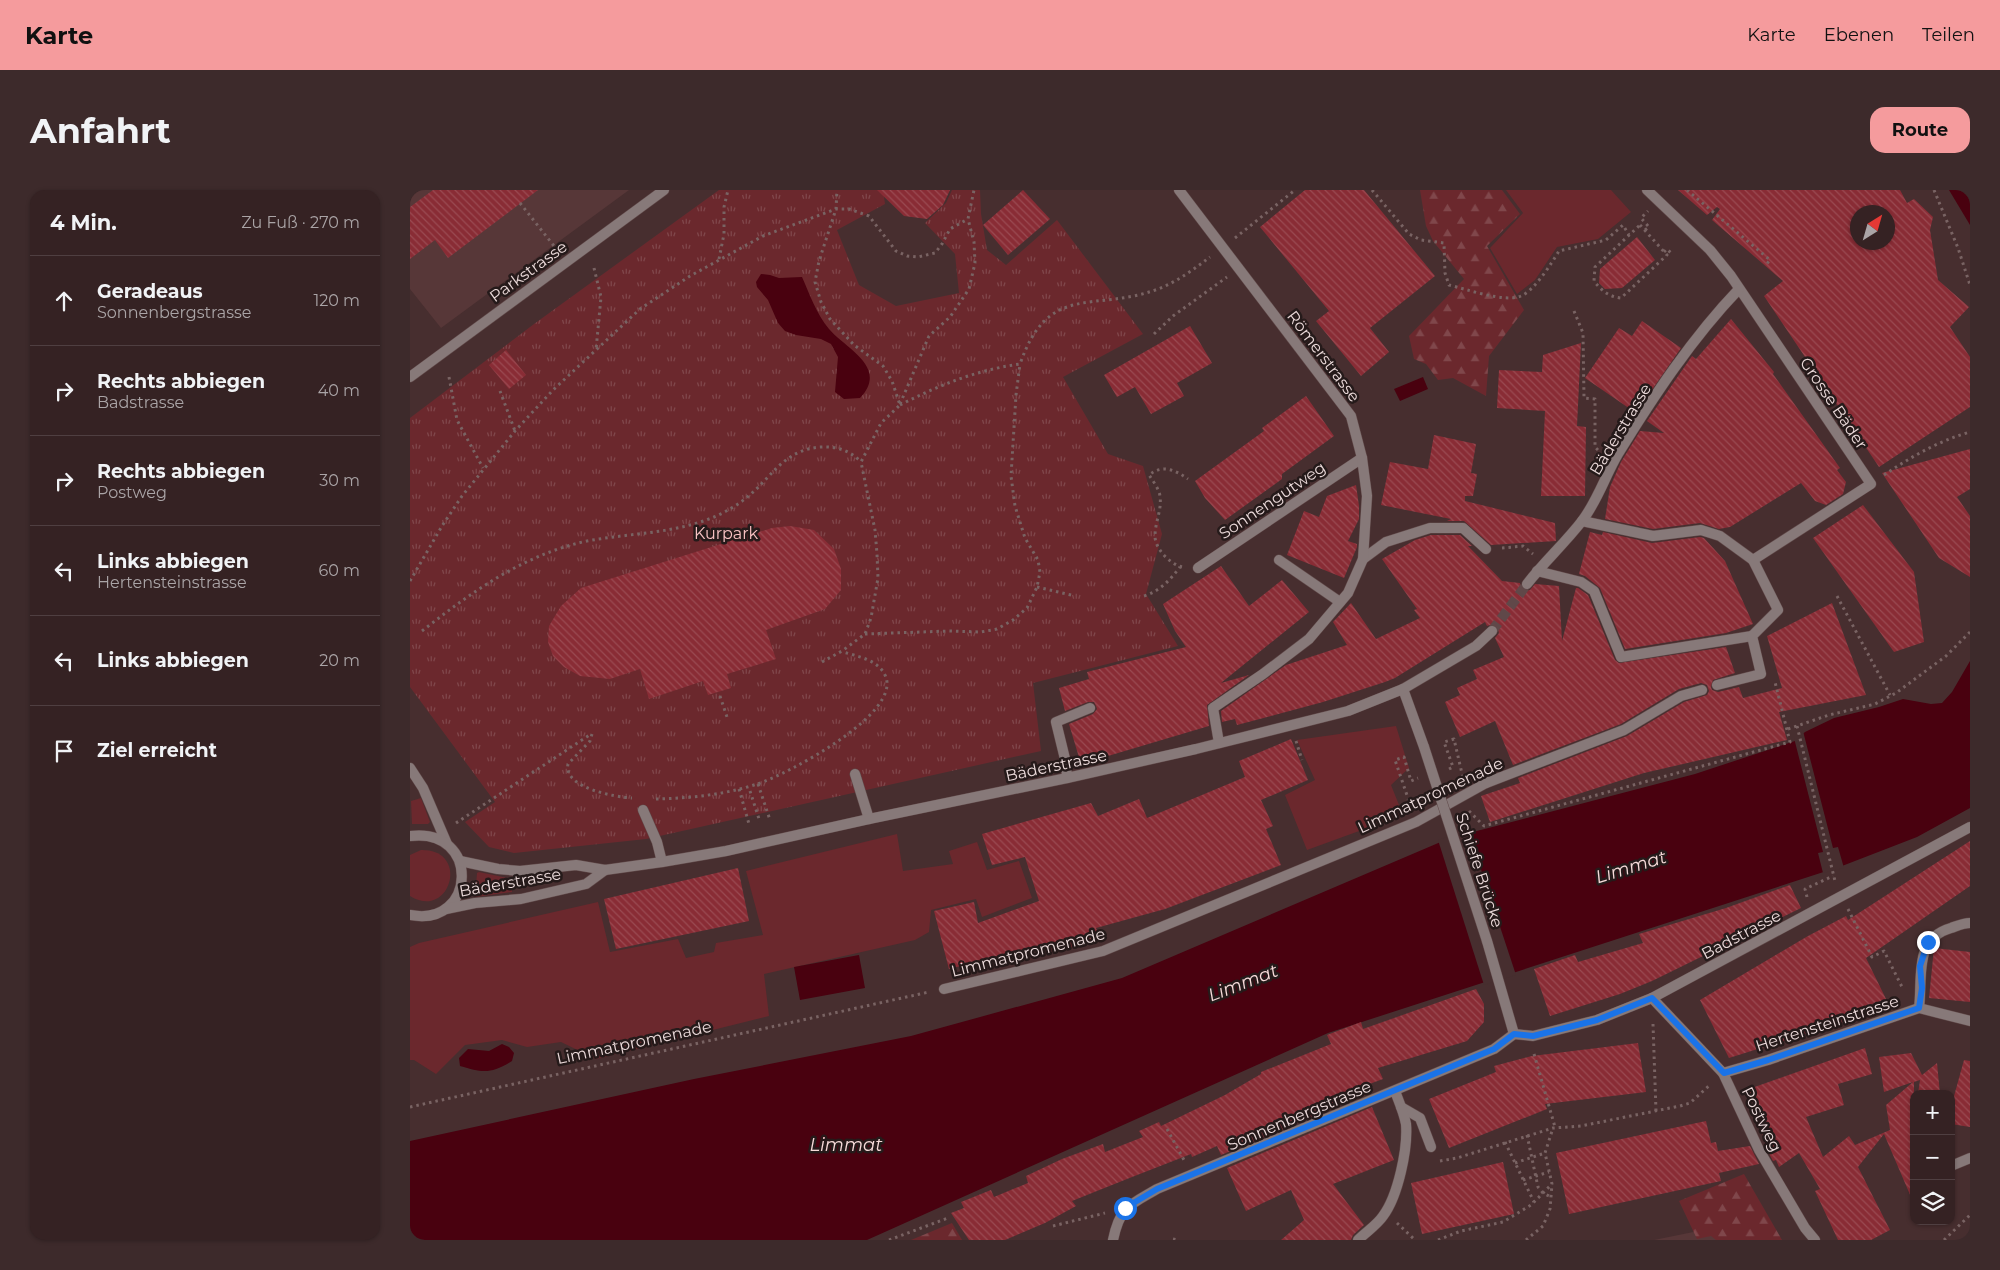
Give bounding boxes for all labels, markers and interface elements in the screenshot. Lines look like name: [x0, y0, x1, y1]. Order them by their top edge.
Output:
text: Karte: [25, 21, 93, 50]
text: Karte: [1747, 24, 1796, 46]
text: Ebenen: [1824, 24, 1894, 46]
text: Teilen: [1922, 24, 1975, 46]
button: Route: [1870, 107, 1970, 153]
text: Anfahrt: [30, 109, 171, 152]
north arrow: [1850, 205, 1895, 250]
text: 4 Min.: [50, 210, 117, 235]
text: Zu Fuß · 270 m: [241, 213, 360, 232]
street label: Parkstrasse: [486, 237, 571, 306]
text: Geradeaus: [97, 280, 203, 303]
icon: ahead: [50, 287, 78, 315]
text: 120 m: [313, 291, 360, 310]
text: Sonnenbergstrasse: [97, 303, 251, 322]
street label: Römerstrasse: [1283, 307, 1364, 406]
street label: Grosse Bäder: [1796, 354, 1871, 453]
text: Rechts abbiegen: [97, 370, 265, 393]
icon: right: [50, 377, 78, 405]
street label: Bäderstrasse: [1586, 380, 1655, 478]
text: 40 m: [318, 381, 360, 400]
text: Badstrasse: [97, 393, 184, 412]
street label: Sonnengutweg: [1215, 458, 1329, 543]
text: Rechts abbiegen: [97, 460, 265, 483]
icon: right: [50, 467, 78, 495]
text: 30 m: [319, 471, 360, 490]
text: Postweg: [97, 483, 167, 502]
park label: Kurpark: [694, 524, 759, 543]
text: Links abbiegen: [97, 550, 249, 573]
icon: left: [50, 557, 78, 585]
text: 60 m: [318, 561, 360, 580]
text: Hertensteinstrasse: [97, 573, 247, 592]
icon: left: [50, 647, 78, 675]
text: Links abbiegen: [97, 649, 249, 672]
text: 20 m: [319, 651, 360, 670]
icon: arrive: [50, 737, 78, 765]
text: Ziel erreicht: [97, 739, 217, 762]
street label: Bäderstrasse: [1004, 745, 1109, 786]
street label: Limmatpromenade: [1355, 753, 1506, 837]
street label: Schiefe Brücke: [1452, 810, 1507, 930]
water label: Limmat: [1593, 846, 1670, 888]
street label: Bäderstrasse: [458, 864, 563, 901]
street label: Badstrasse: [1698, 906, 1784, 963]
street label: Limmatpromenade: [949, 924, 1107, 981]
route end: [1917, 931, 1940, 954]
water label: Limmat: [1205, 959, 1282, 1006]
street label: Hertensteinstrasse: [1753, 991, 1901, 1056]
street label: Limmatpromenade: [555, 1017, 713, 1068]
street label: Sonnenbergstrasse: [1224, 1077, 1374, 1154]
street label: Postweg: [1738, 1084, 1785, 1155]
map controls: [1910, 1090, 1955, 1225]
button: +: [1910, 1090, 1955, 1135]
water label: Limmat: [809, 1134, 883, 1156]
button: −: [1910, 1135, 1955, 1180]
button: layers: [1910, 1180, 1955, 1225]
route start: [1114, 1197, 1137, 1220]

